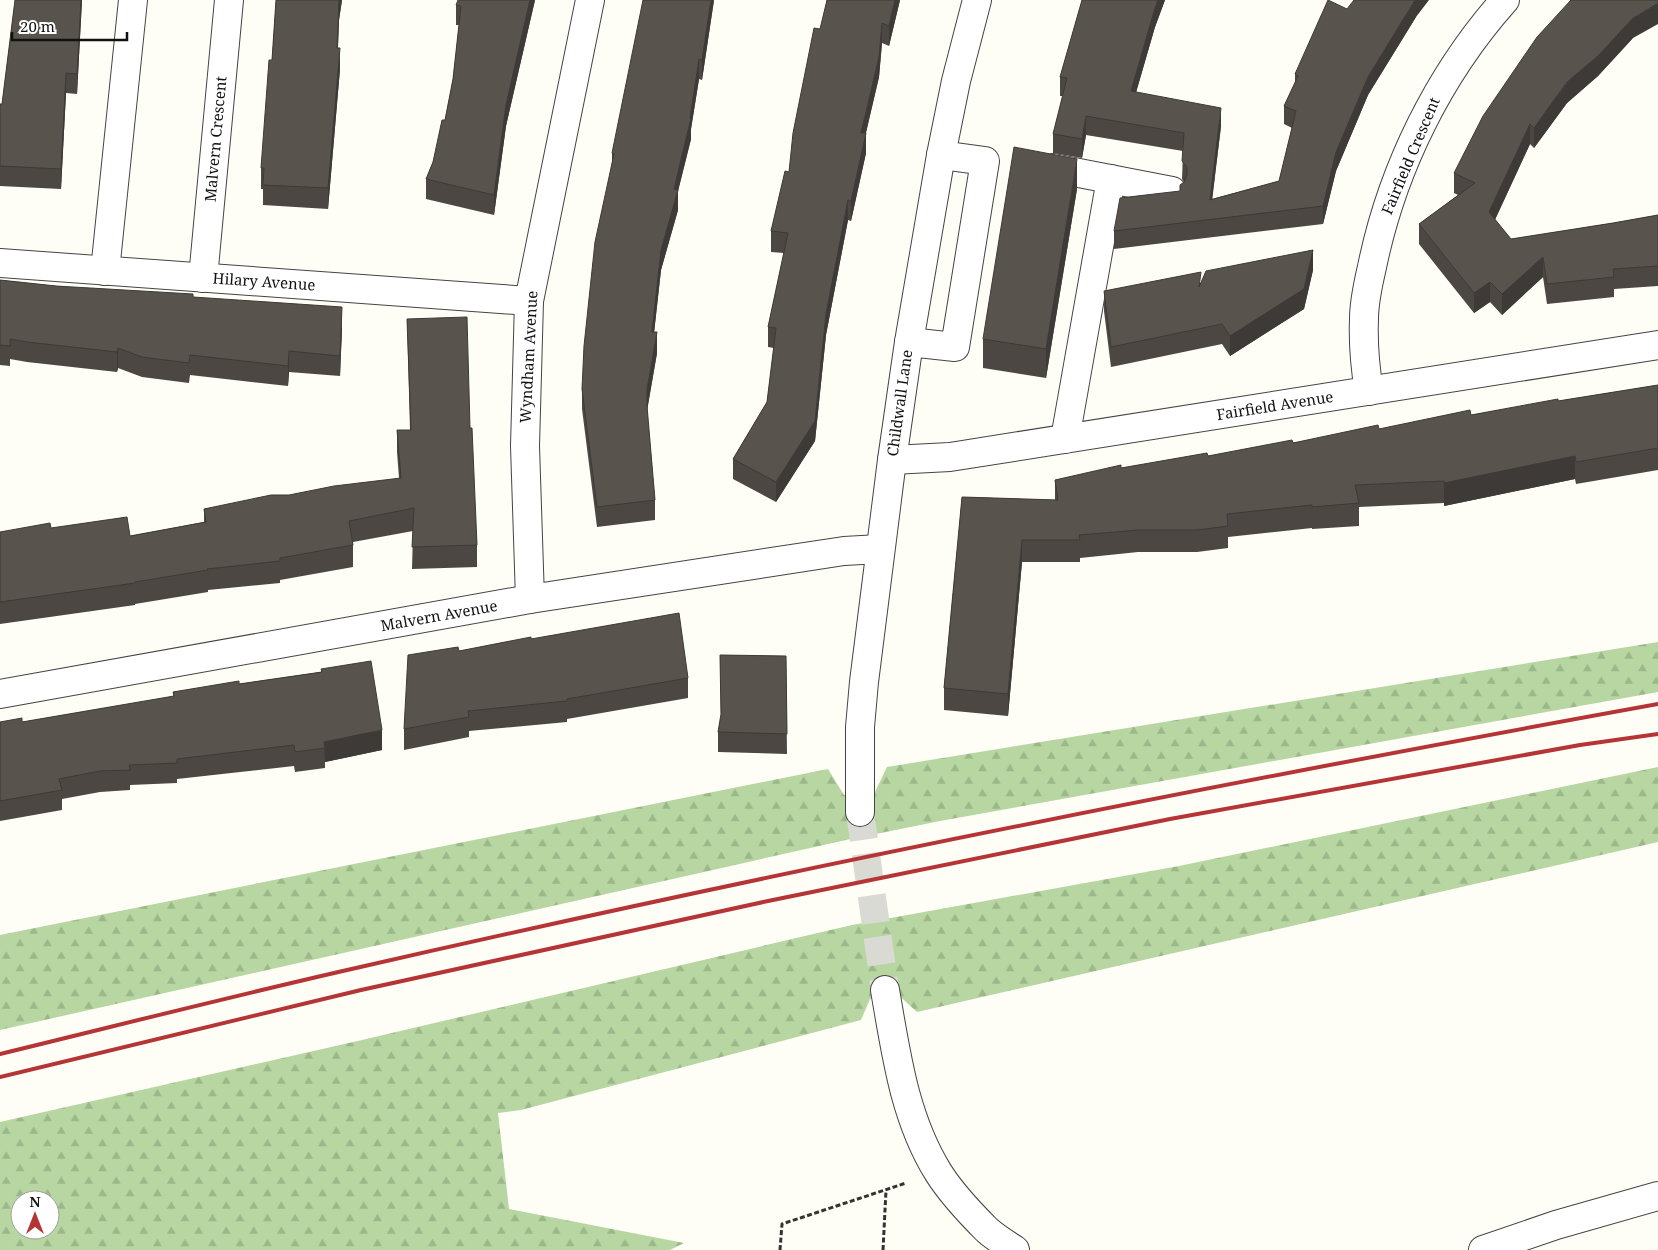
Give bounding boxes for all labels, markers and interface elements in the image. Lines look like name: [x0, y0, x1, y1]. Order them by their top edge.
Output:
scale bar: [12, 10, 128, 42]
text: 20 m: [20, 16, 55, 36]
street label: Malvern Crescent: [200, 75, 230, 203]
street label: Fairfield Crescent: [1376, 94, 1444, 217]
street label: Hilary Avenue: [212, 267, 316, 295]
street label: Wyndham Avenue: [515, 290, 541, 424]
street label: Childwall Lane: [882, 348, 916, 457]
street label: Fairfield Avenue: [1215, 386, 1335, 424]
street label: Malvern Avenue: [379, 595, 499, 635]
north arrow: [10, 1190, 60, 1240]
text: N: [29, 1192, 41, 1211]

